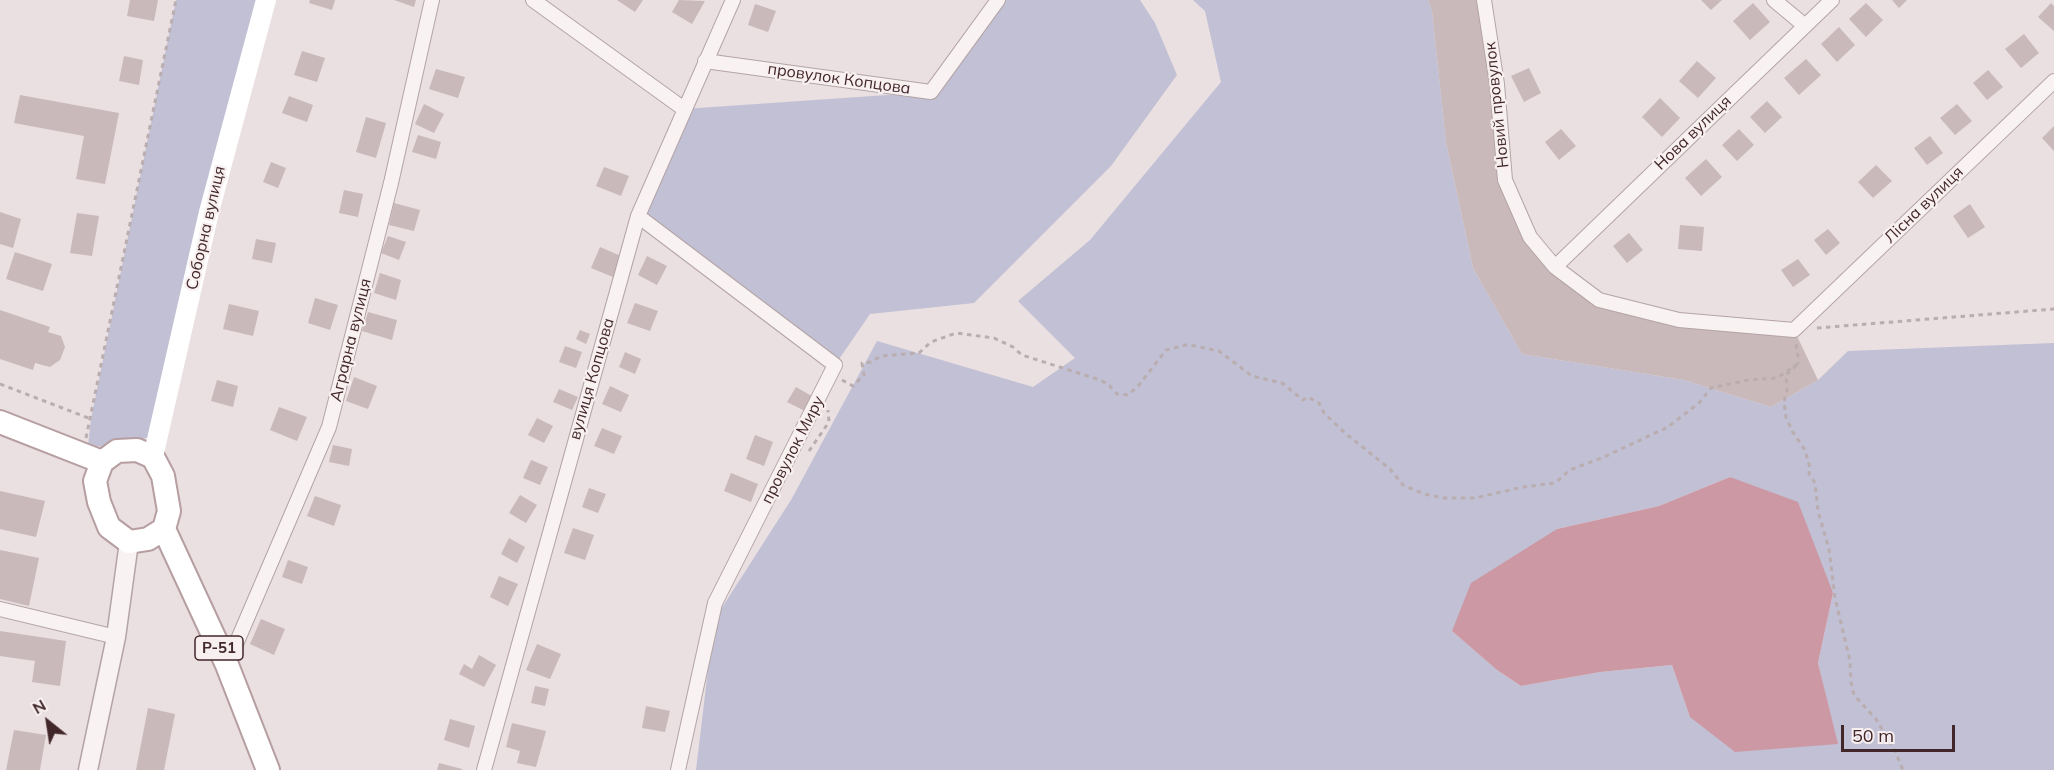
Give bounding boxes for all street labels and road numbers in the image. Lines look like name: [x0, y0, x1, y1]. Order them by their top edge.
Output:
street label: Новий провулок: [1481, 41, 1513, 169]
street label: провулок Копцова: [766, 59, 912, 99]
street label: Нова вулиця: [1651, 92, 1735, 174]
street label: Лісна вулиця: [1881, 163, 1967, 247]
street label: Соборна вулиця: [182, 164, 230, 292]
street label: Аграрна вулиця: [326, 276, 376, 404]
street label: вулиця Копцова: [565, 316, 619, 442]
street label: провулок Миру: [757, 393, 829, 507]
road number: Р-51: [195, 636, 243, 660]

